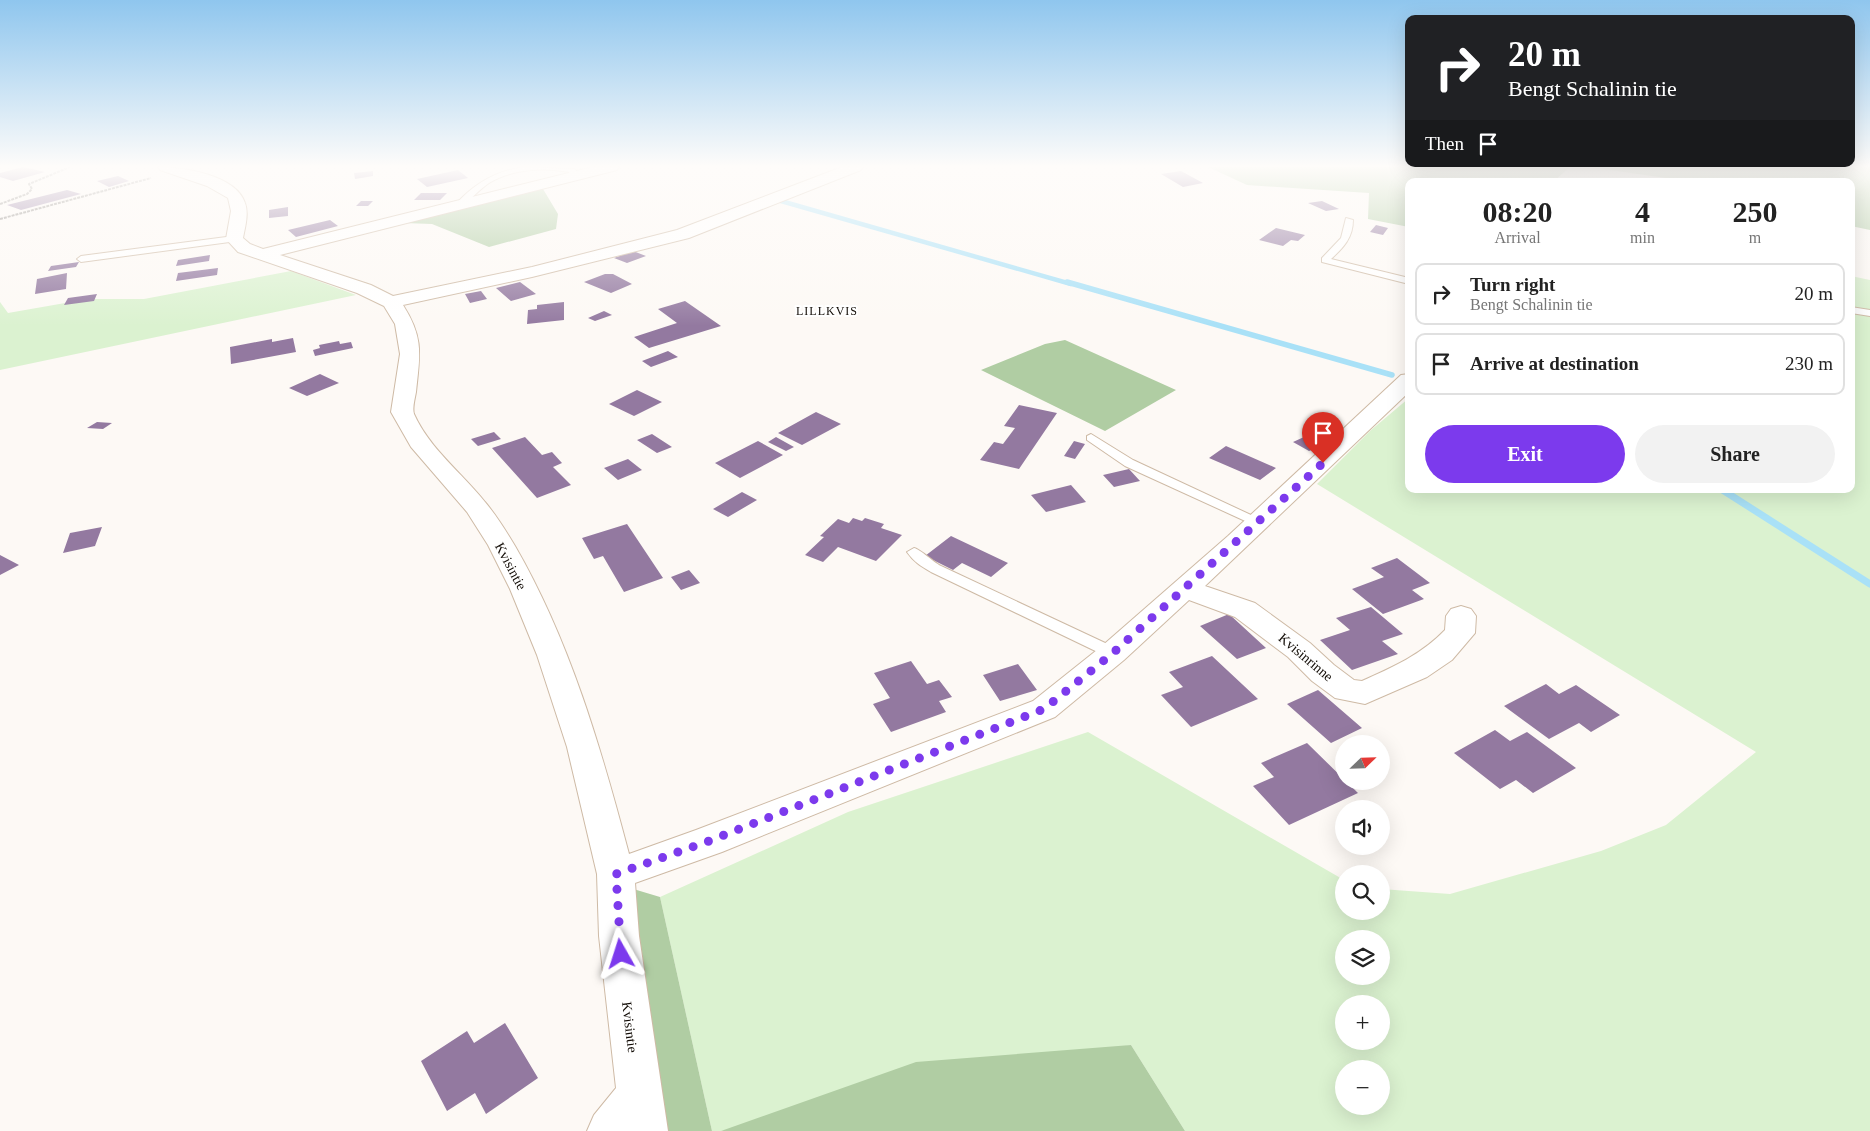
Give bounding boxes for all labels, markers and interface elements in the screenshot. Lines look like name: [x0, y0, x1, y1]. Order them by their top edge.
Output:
icon: right: [1425, 35, 1490, 100]
text: 20 m: [1508, 35, 1581, 74]
text: Bengt Schalinin tie: [1508, 76, 1677, 101]
icon: arrive: [1474, 130, 1502, 158]
text: Then: [1425, 133, 1464, 154]
text: 08:20: [1483, 195, 1553, 228]
text: 4: [1635, 195, 1650, 228]
text: 250: [1732, 195, 1777, 228]
text: Arrival: [1494, 229, 1541, 246]
text: min: [1630, 229, 1655, 246]
text: m: [1749, 229, 1761, 246]
text: Turn right: [1470, 274, 1555, 295]
icon: right: [1427, 280, 1455, 308]
text: 20 m: [1794, 283, 1833, 304]
text: Bengt Schalinin tie: [1470, 296, 1593, 313]
district label: LILLKVIS: [796, 304, 858, 318]
icon: arrive: [1427, 350, 1455, 378]
text: Arrive at destination: [1470, 353, 1639, 374]
text: 230 m: [1785, 353, 1833, 374]
pin: [1302, 412, 1344, 463]
icon: arrive: [1309, 419, 1337, 447]
button: Exit: [1425, 425, 1625, 483]
button: Share: [1635, 425, 1835, 483]
street label: Kvisintie: [492, 540, 529, 592]
street label: Kvisinrinne: [1276, 630, 1336, 684]
north arrow: [1335, 735, 1390, 790]
map controls: [1335, 735, 1390, 1115]
button: sound: [1335, 800, 1390, 855]
button: search: [1335, 865, 1390, 920]
position arrow: [594, 927, 646, 979]
button: layers: [1335, 930, 1390, 985]
button: +: [1335, 995, 1390, 1050]
street label: Kvisintie: [619, 1001, 640, 1053]
button: −: [1335, 1060, 1390, 1115]

